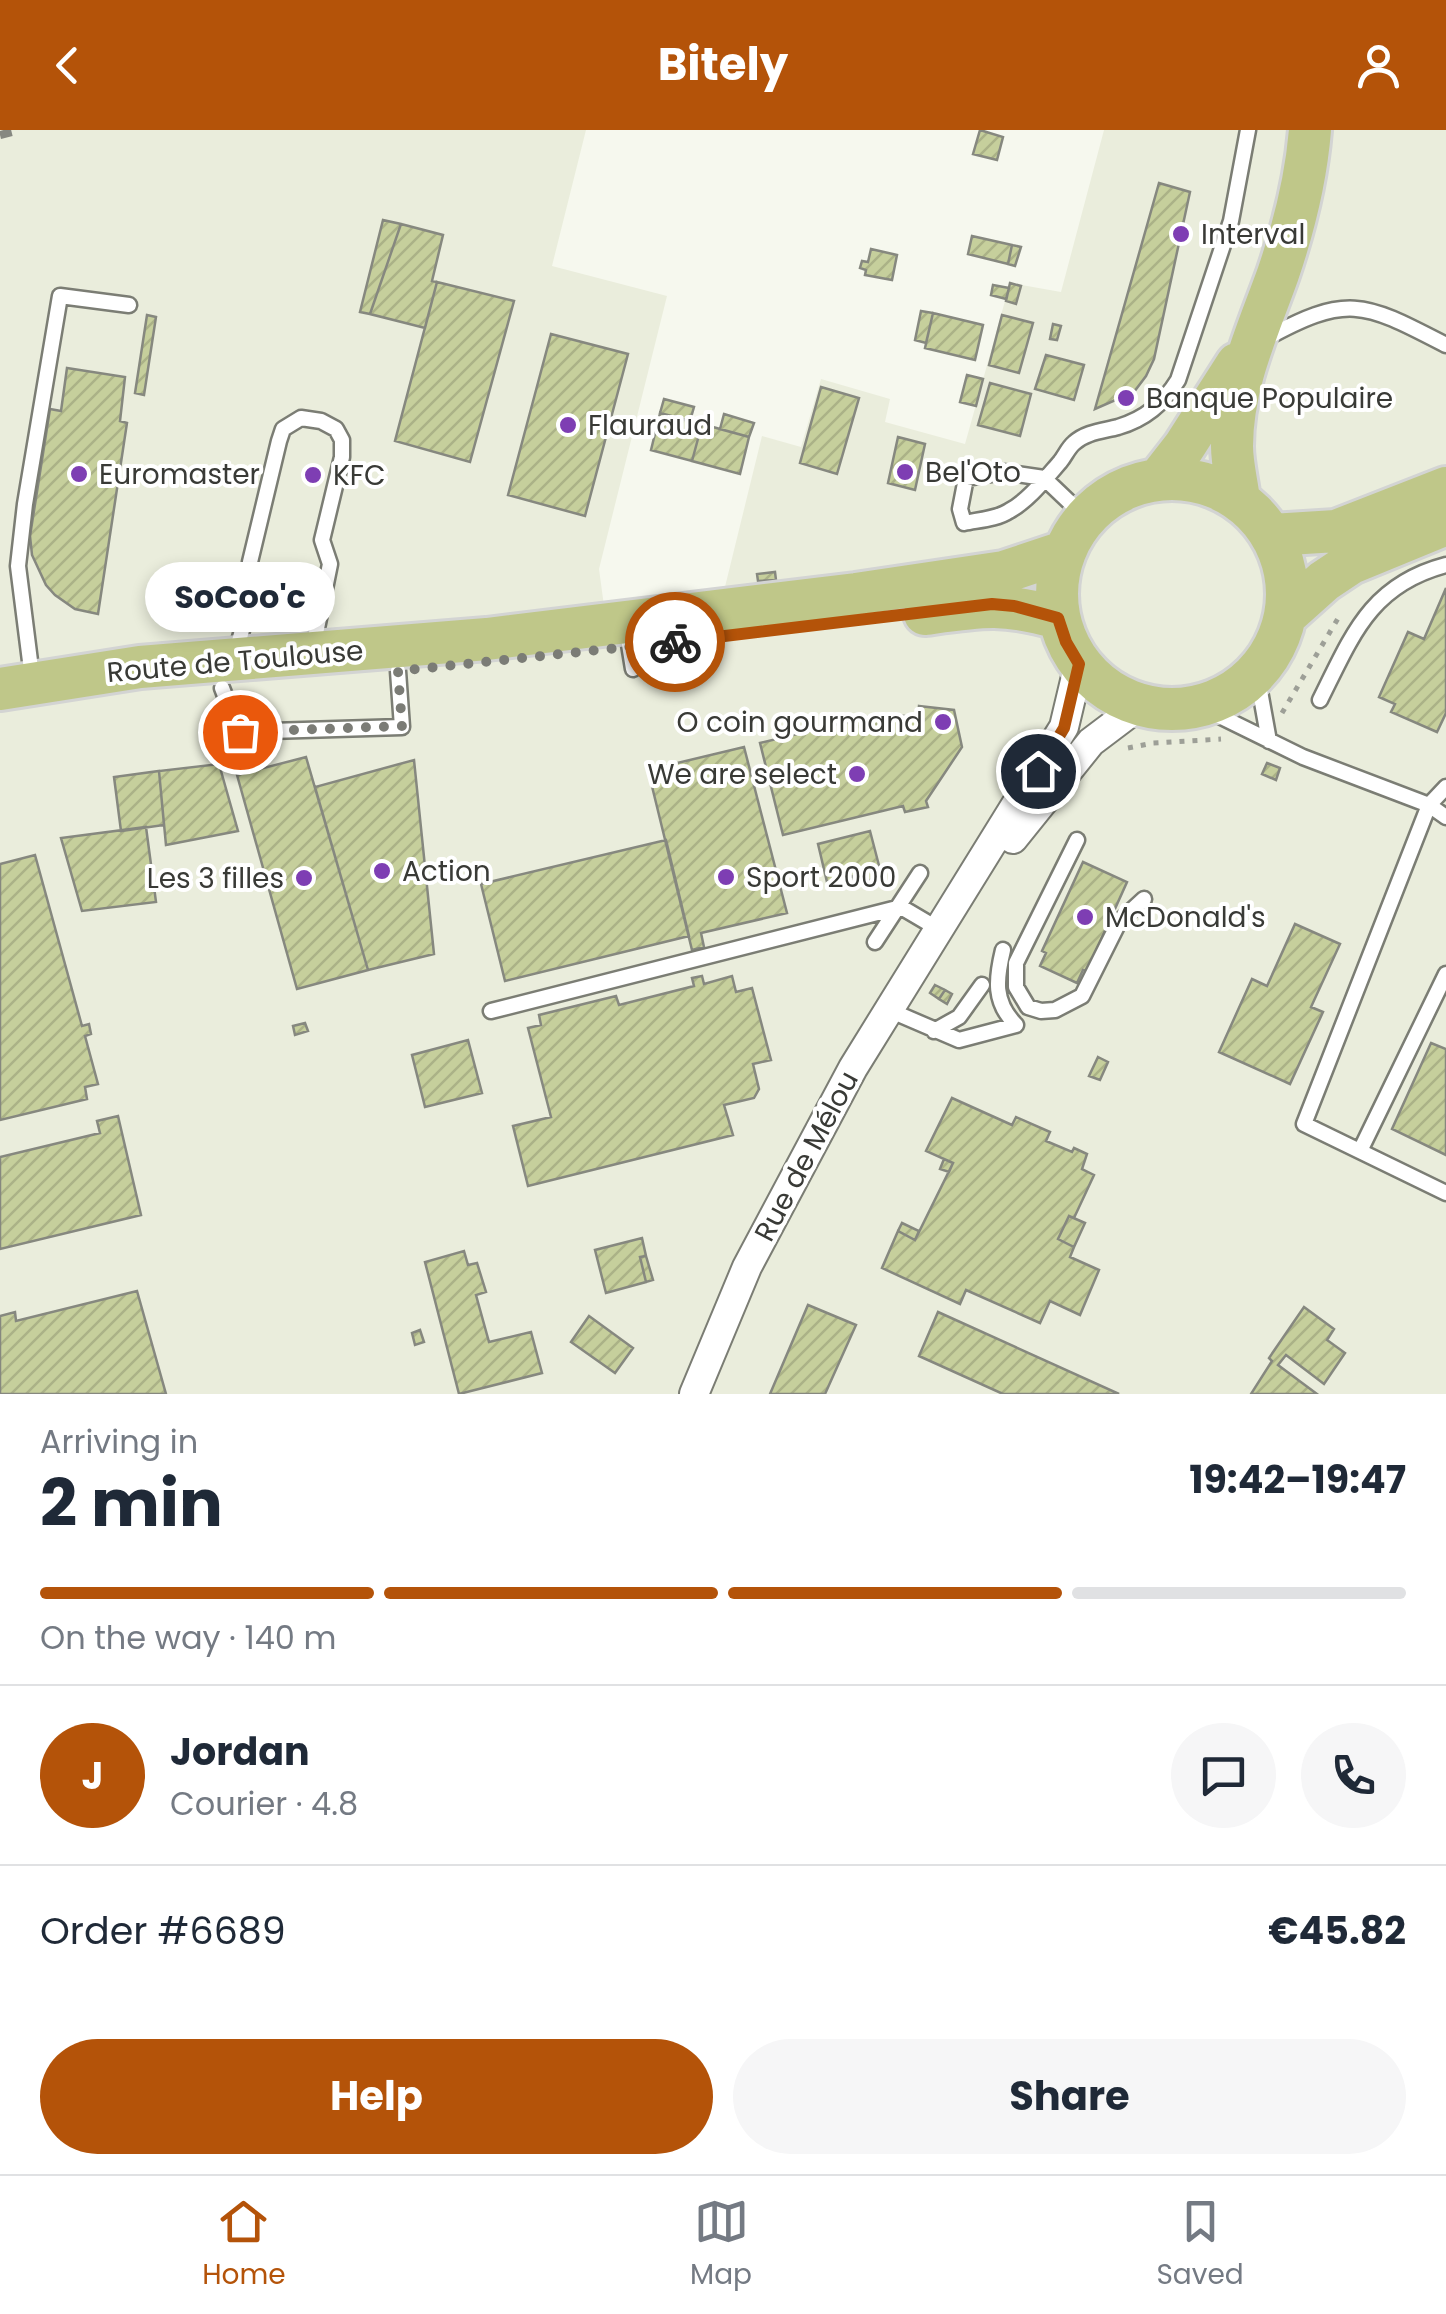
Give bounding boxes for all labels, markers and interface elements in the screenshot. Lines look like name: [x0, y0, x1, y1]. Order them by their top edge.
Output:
text: Bitely: [658, 33, 788, 96]
icon: back: [40, 38, 95, 93]
icon: person: [1351, 38, 1406, 93]
place label: Interval: [1201, 215, 1305, 254]
marker: Interval: [1170, 223, 1192, 245]
place label: Banque Populaire: [1146, 379, 1393, 418]
marker: Banque Populaire: [1115, 387, 1137, 409]
place label: Flauraud: [588, 406, 712, 445]
marker: Flauraud: [557, 414, 579, 436]
place label: Bel'Oto: [925, 453, 1021, 492]
place label: Euromaster: [99, 455, 260, 494]
place label: KFC: [333, 456, 386, 495]
marker: Bel'Oto: [894, 461, 916, 483]
marker: Euromaster: [68, 463, 90, 485]
marker: KFC: [302, 464, 324, 486]
callout: SoCoo'c: [145, 562, 335, 632]
text: SoCoo'c: [174, 574, 306, 619]
courier: [625, 592, 725, 692]
icon: bike: [648, 615, 703, 670]
street label: Route de Toulouse: [105, 631, 365, 692]
pin: [198, 690, 283, 775]
place label: O coin gourmand: [676, 703, 923, 742]
icon: bag: [213, 705, 268, 760]
marker: O coin gourmand: [932, 711, 954, 733]
pin: [996, 729, 1081, 814]
icon: home: [1011, 744, 1066, 799]
place label: We are select: [647, 755, 837, 794]
marker: We are select: [846, 763, 868, 785]
place label: Action: [402, 852, 491, 891]
place label: Sport 2000: [746, 858, 896, 897]
place label: Les 3 filles: [147, 859, 284, 898]
marker: Action: [371, 860, 393, 882]
marker: Sport 2000: [715, 866, 737, 888]
marker: Les 3 filles: [293, 867, 315, 889]
place label: McDonald's: [1105, 898, 1266, 937]
marker: McDonald's: [1074, 906, 1096, 928]
street label: Rue de Mélou: [745, 1064, 868, 1248]
text: Arriving in: [40, 1419, 198, 1464]
text: 19:42–19:47: [1189, 1453, 1406, 1506]
text: 2 min: [40, 1458, 223, 1549]
text: On the way · 140 m: [40, 1615, 336, 1660]
button: chat: [1171, 1723, 1276, 1828]
button: phone: [1301, 1723, 1406, 1828]
text: Jordan: [170, 1725, 310, 1778]
text: J: [82, 1749, 103, 1802]
text: Courier · 4.8: [170, 1781, 358, 1826]
text: Order #6689: [40, 1904, 286, 1957]
text: €45.82: [1268, 1904, 1406, 1957]
button: Help: [40, 2039, 713, 2154]
button: Share: [733, 2039, 1406, 2154]
tab: Home: [202, 2194, 286, 2296]
tab: Map: [690, 2194, 752, 2296]
tab: Saved: [1156, 2194, 1244, 2296]

